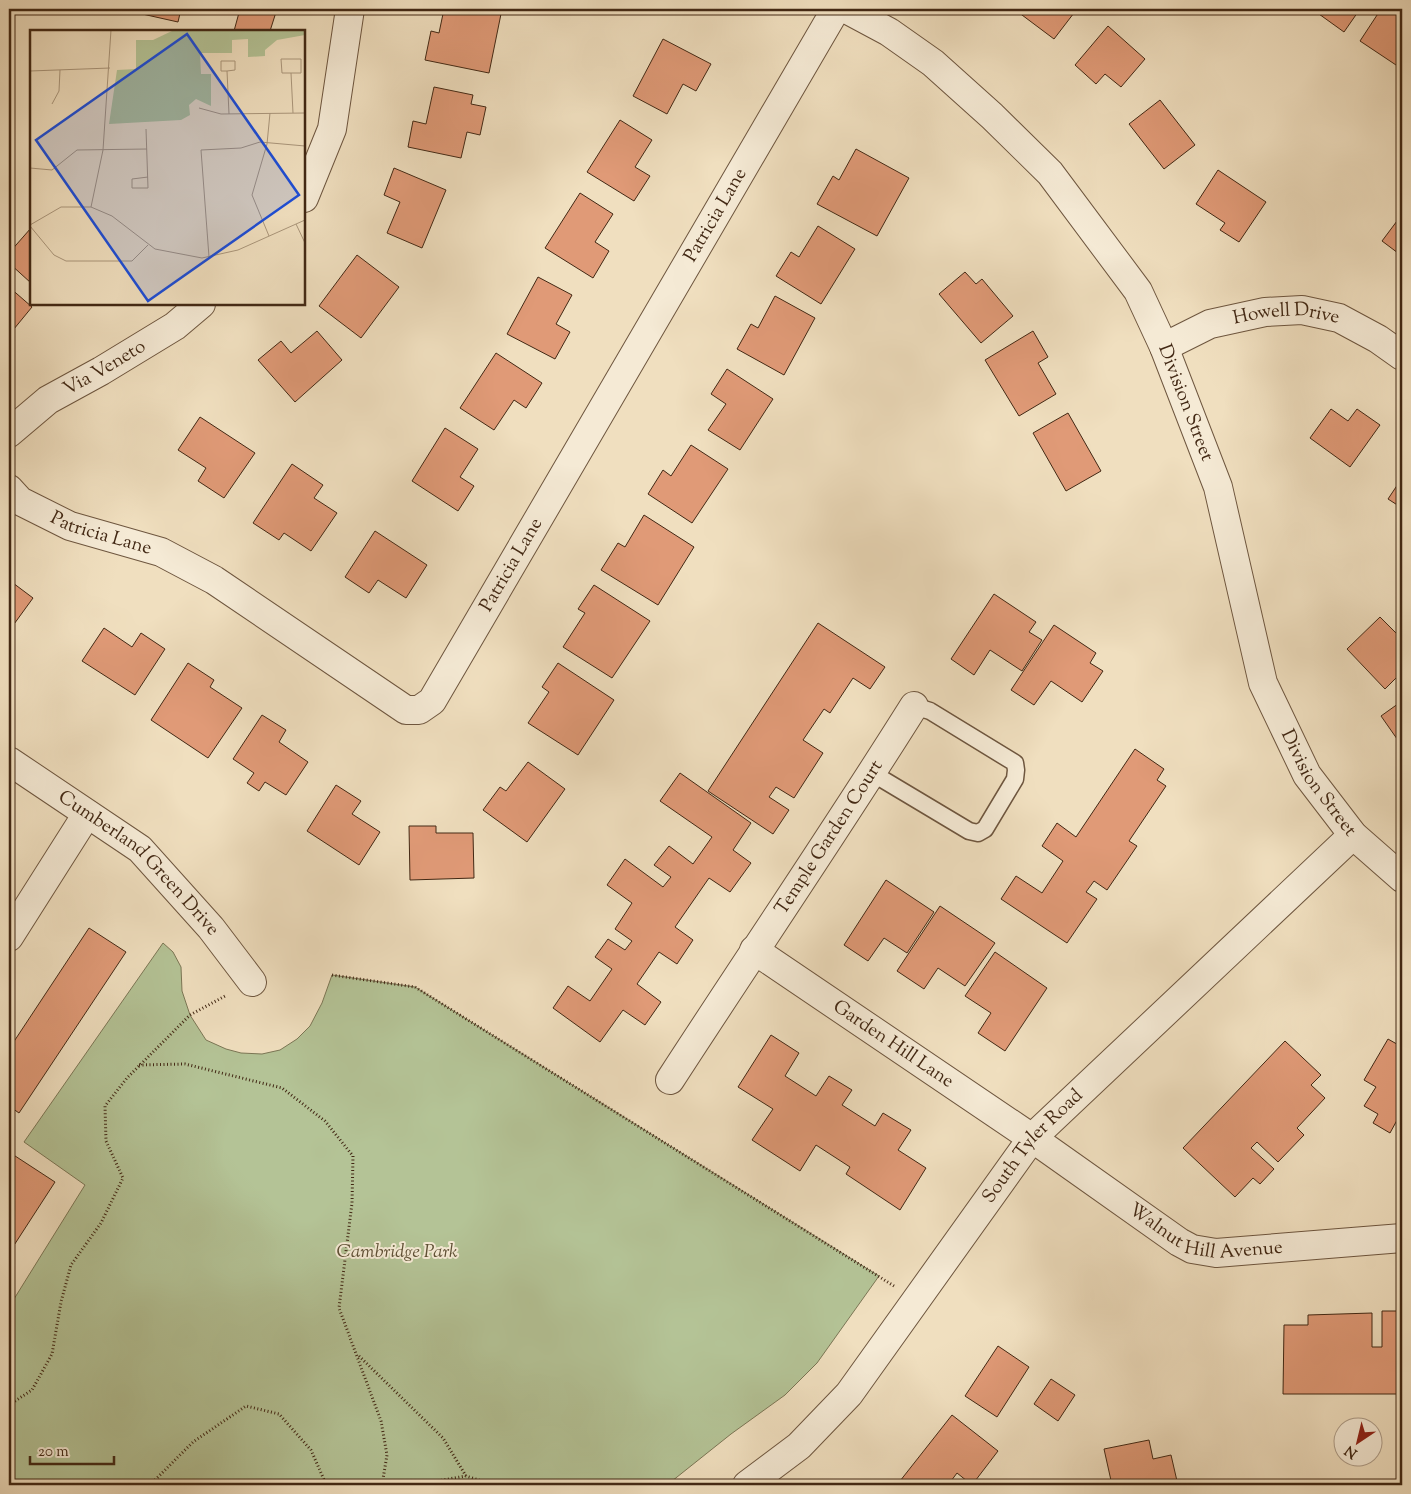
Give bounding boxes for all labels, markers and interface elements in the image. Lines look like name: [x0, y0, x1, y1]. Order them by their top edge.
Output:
inset map: [30, 30, 305, 305]
street label: Patricia Lane: [678, 163, 754, 267]
street label: Howell Drive: [1230, 296, 1342, 332]
street label: Via Veneto: [58, 333, 151, 403]
street label: Division Street: [1151, 340, 1220, 466]
street label: Patricia Lane: [45, 505, 155, 562]
street label: Patricia Lane: [473, 513, 550, 617]
street label: Division Street: [1274, 725, 1363, 843]
street label: Temple Garden Court: [769, 754, 890, 920]
street label: Cumberland Green Drive: [52, 784, 226, 942]
street label: Garden Hill Lane: [827, 993, 959, 1095]
street label: South Tyler Road: [976, 1083, 1089, 1209]
street label: Walnut Hill Avenue: [1123, 1197, 1284, 1267]
park label: Cambridge Park: [336, 1239, 458, 1266]
north arrow: [1334, 1416, 1384, 1466]
scale bar: [30, 1434, 114, 1466]
text: N: [1341, 1440, 1362, 1462]
text: 20 m: [38, 1442, 69, 1463]

